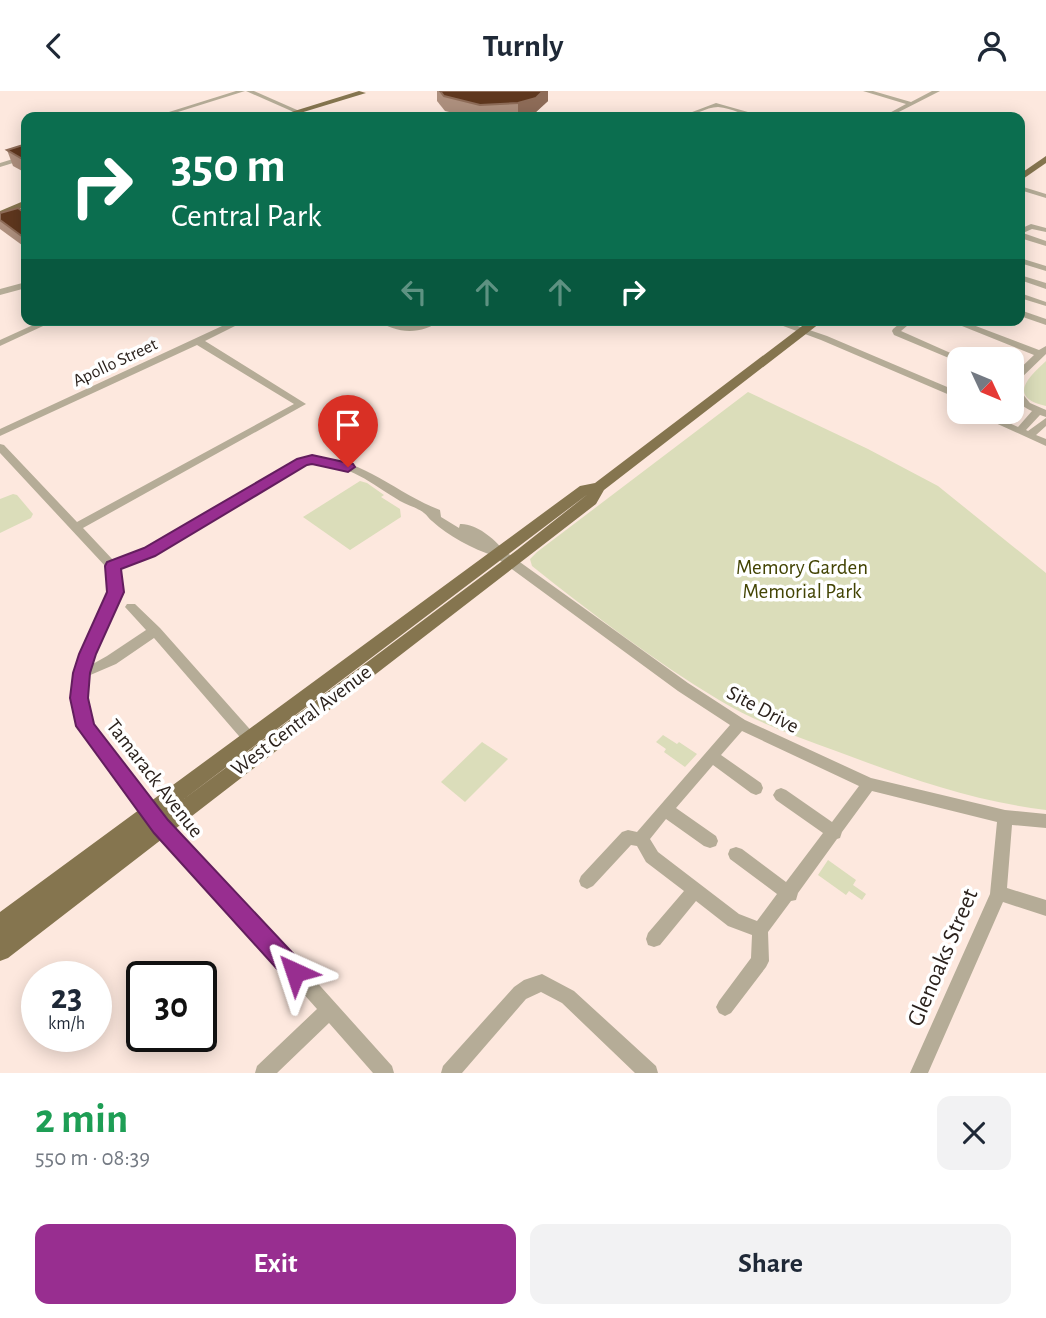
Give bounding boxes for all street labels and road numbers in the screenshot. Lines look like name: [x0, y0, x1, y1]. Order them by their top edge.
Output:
street label: Apollo Street: [70, 335, 161, 390]
street label: West Central Avenue: [227, 661, 375, 780]
street label: Site Drive: [723, 682, 802, 737]
street label: Tamarack Avenue: [102, 715, 207, 841]
street label: Glenoaks Street: [903, 885, 983, 1030]

